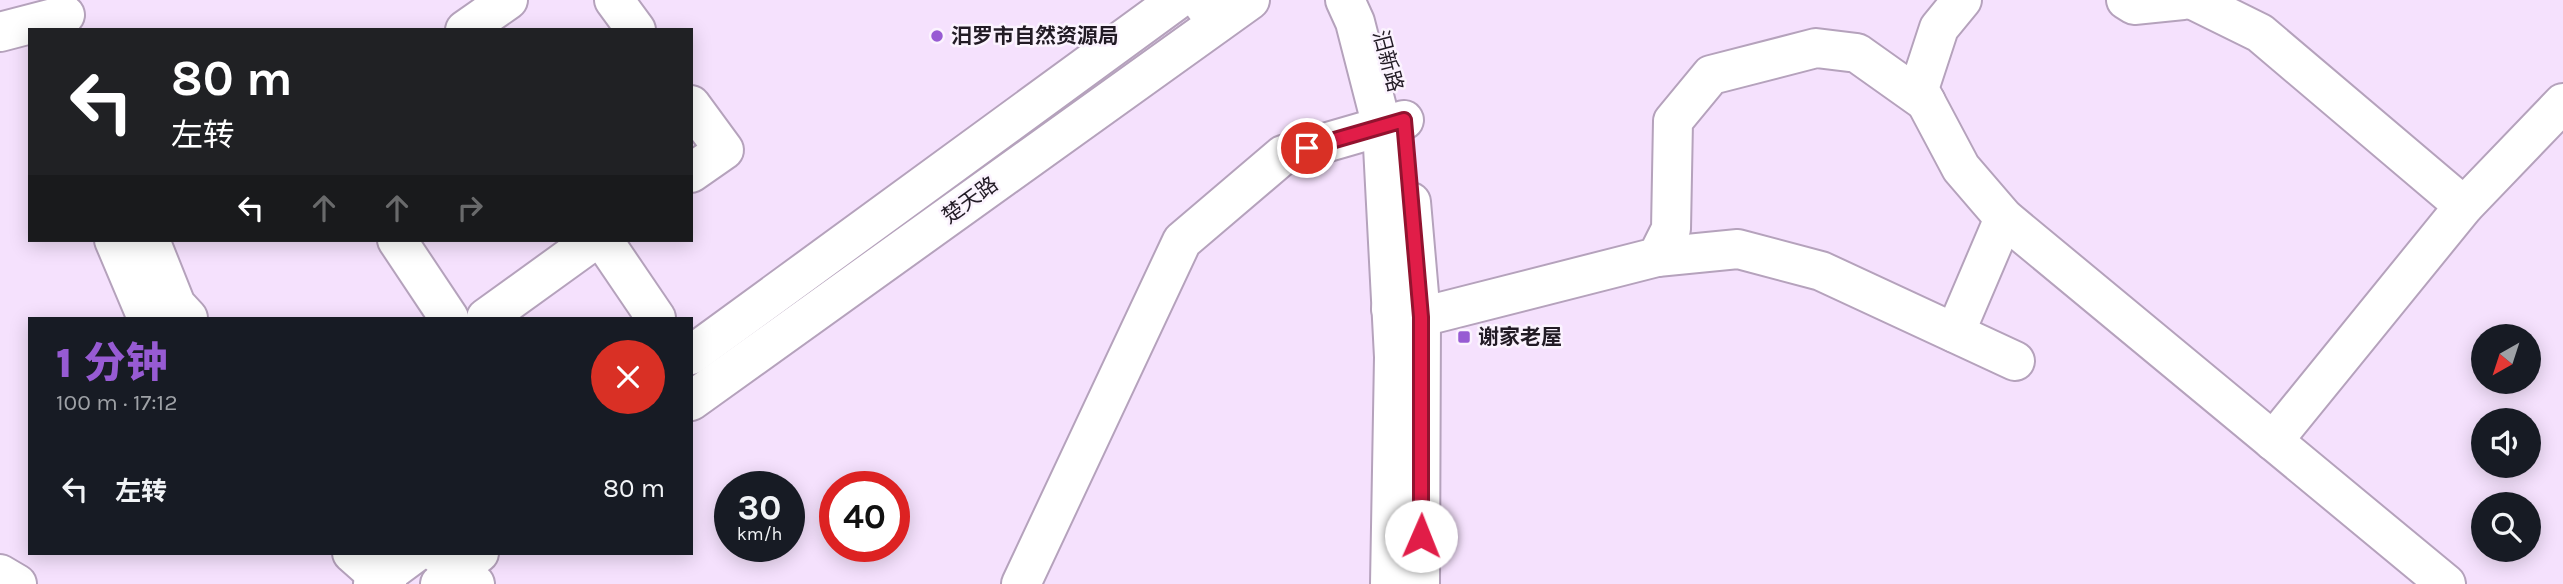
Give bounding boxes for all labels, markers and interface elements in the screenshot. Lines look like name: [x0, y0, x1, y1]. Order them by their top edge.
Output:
place label: 汨罗市自然资源局: [951, 24, 1119, 48]
street label: 汨新路: [1368, 27, 1408, 95]
marker: 汨罗市自然资源局: [929, 28, 945, 44]
text: 80 m: [171, 50, 293, 107]
icon: left: [56, 56, 147, 147]
text: 左转: [171, 117, 235, 154]
pin: [1277, 118, 1337, 178]
icon: arrive: [1288, 129, 1326, 167]
street label: 楚天路: [937, 172, 1003, 228]
icon: left: [232, 189, 270, 227]
icon: ahead: [305, 189, 343, 227]
icon: ahead: [378, 189, 416, 227]
icon: right: [451, 189, 489, 227]
north arrow: [2471, 324, 2541, 394]
map controls: [2471, 324, 2541, 562]
place label: 谢家老屋: [1478, 325, 1562, 349]
marker: 谢家老屋: [1456, 329, 1472, 345]
text: 1 分钟: [56, 338, 167, 388]
button: close: [591, 340, 665, 414]
text: 100 m · 17:12: [56, 389, 178, 416]
button: sound: [2471, 408, 2541, 478]
icon: left: [56, 470, 94, 508]
speed limit sign: 40: [819, 471, 910, 562]
text: 80 m: [603, 473, 665, 504]
text: 左转: [115, 476, 167, 507]
text: 30: [738, 487, 781, 528]
button: search: [2471, 492, 2541, 562]
position arrow: [1384, 499, 1458, 573]
text: km/h: [737, 523, 782, 545]

